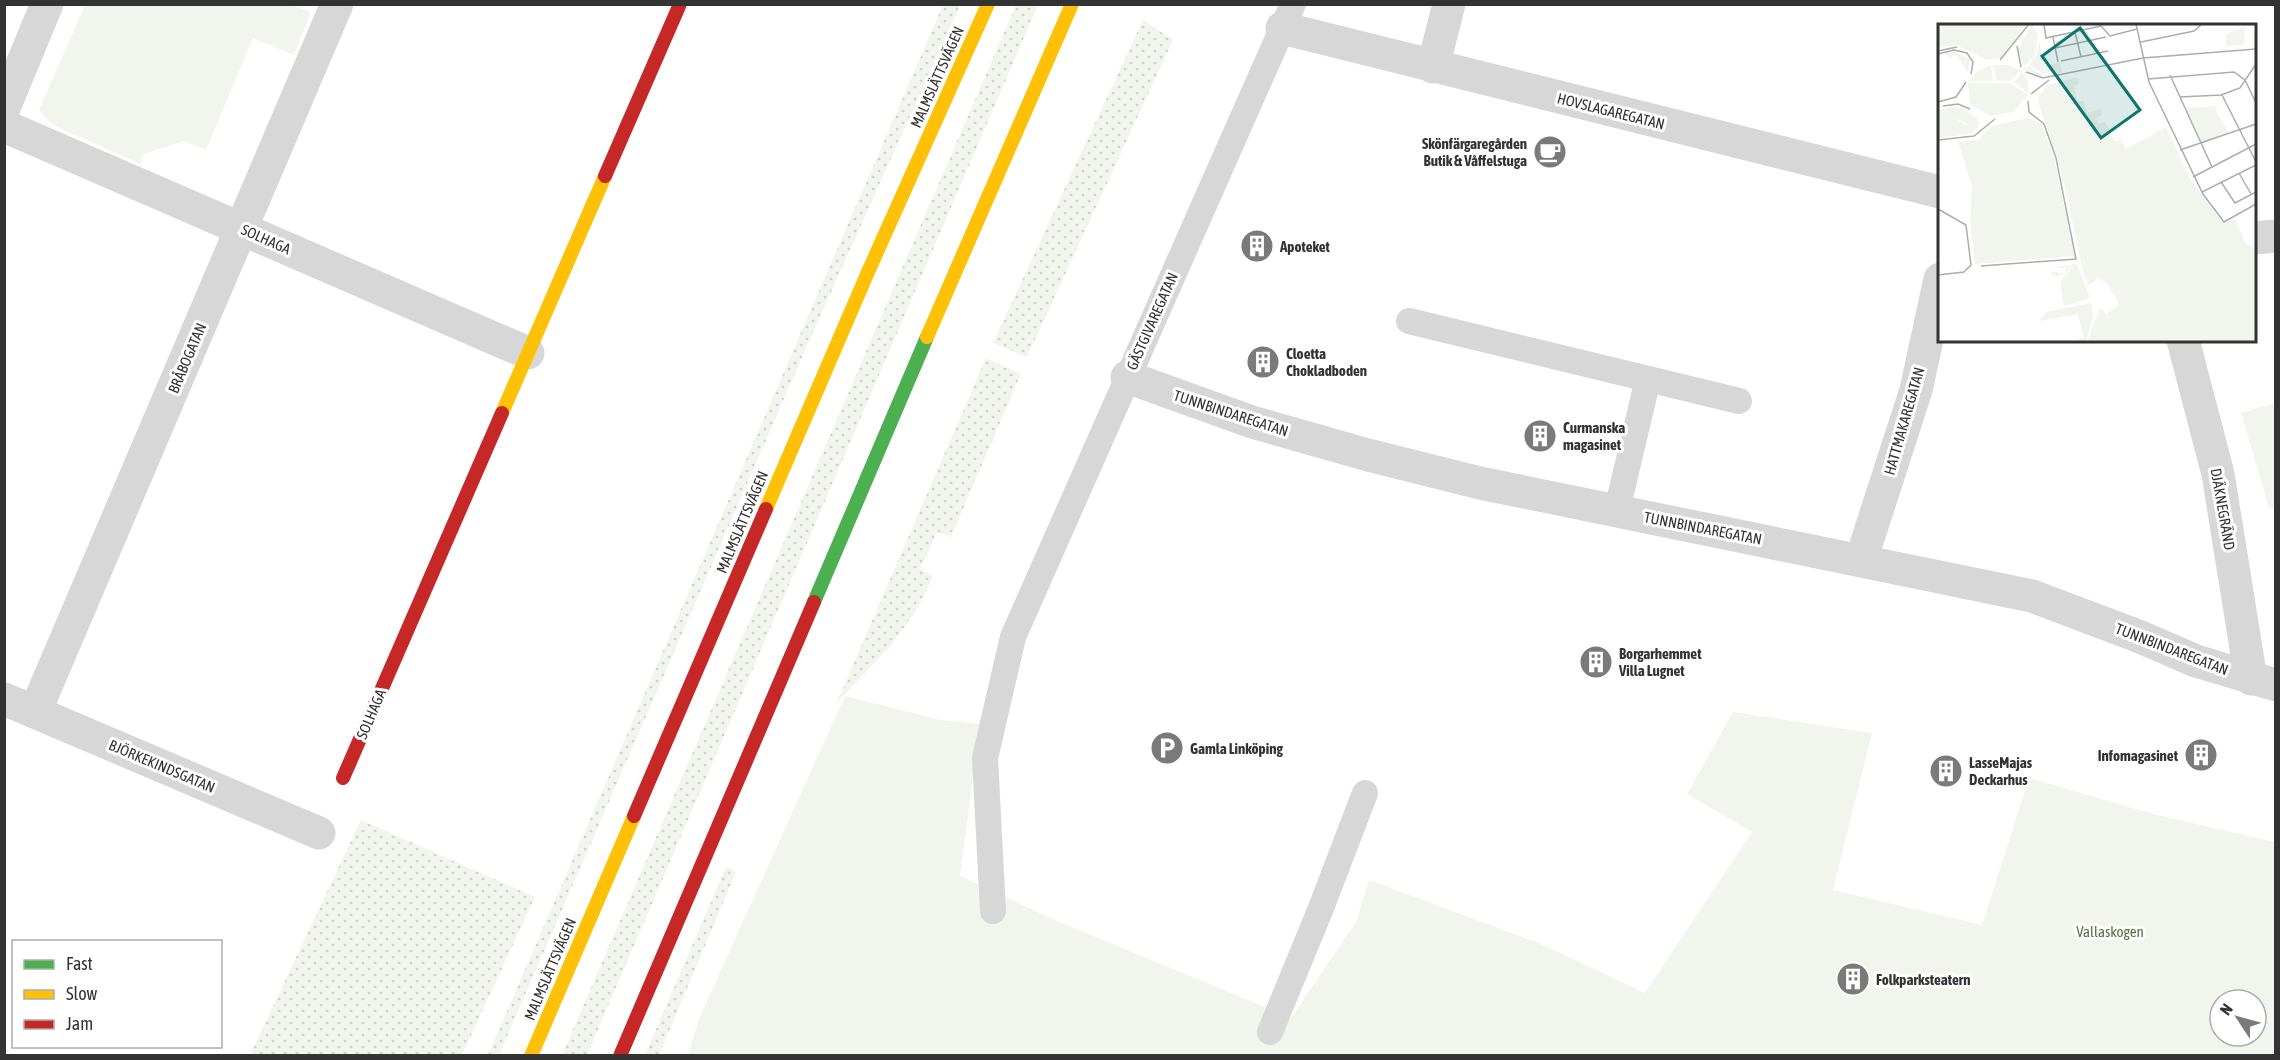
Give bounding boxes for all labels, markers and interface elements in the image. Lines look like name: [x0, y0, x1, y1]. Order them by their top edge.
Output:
street label: MALMSLÄTTSVÄGEN: [907, 24, 967, 130]
inset map: [1938, 24, 2256, 342]
street label: HOVSLAGAREGATAN: [1555, 89, 1667, 133]
cafe icon: Skönfärgaregården Butik & Våffelstuga: [1532, 134, 1568, 170]
place label: Skönfärgaregården Butik & Våffelstuga: [1422, 135, 1527, 169]
street label: SOLHAGA: [239, 221, 294, 258]
building icon: Apoteket: [1239, 228, 1275, 264]
place label: Apoteket: [1279, 238, 1331, 255]
street label: GÄSTGIVAREGATAN: [1123, 270, 1181, 372]
street label: BRÅBOGATAN: [165, 320, 209, 396]
building icon: Cloetta Chokladboden: [1245, 344, 1281, 380]
place label: Cloetta Chokladboden: [1286, 345, 1367, 379]
street label: HATTMAKAREGATAN: [1880, 365, 1928, 477]
street label: TUNNBINDAREGATAN: [1172, 386, 1290, 440]
building icon: Curmanska magasinet: [1522, 418, 1558, 454]
place label: Curmanska magasinet: [1563, 419, 1625, 453]
street label: DJÄKNEGRÄND: [2207, 467, 2239, 551]
street label: MALMSLÄTTSVÄGEN: [713, 468, 771, 576]
street label: TUNNBINDAREGATAN: [1643, 508, 1763, 548]
street label: TUNNBINDAREGATAN: [2113, 620, 2231, 678]
building icon: Borgarhemmet Villa Lugnet: [1578, 644, 1614, 680]
place label: Borgarhemmet Villa Lugnet: [1618, 645, 1702, 679]
street label: SOLHAGA: [353, 686, 389, 741]
parking icon: Gamla Linköping: [1149, 730, 1185, 766]
street label: BJÖRKEKINDSGATAN: [106, 736, 218, 796]
building icon: Infomagasinet: [2183, 737, 2219, 773]
place label: Gamla Linköping: [1190, 740, 1283, 757]
place label: Infomagasinet: [2098, 747, 2179, 764]
building icon: LasseMajas Deckarhus: [1928, 753, 1964, 789]
place label: LasseMajas Deckarhus: [1969, 754, 2033, 788]
street label: MALMSLÄTTSVÄGEN: [521, 915, 579, 1023]
park label: Vallaskogen: [2076, 923, 2144, 940]
legend: [12, 940, 222, 1048]
text: Fast: [66, 953, 93, 974]
building icon: Folkparksteatern: [1835, 961, 1871, 997]
place label: Folkparksteatern: [1876, 971, 1970, 988]
text: Slow: [66, 983, 97, 1004]
north arrow: [2208, 988, 2268, 1048]
text: N: [2216, 1000, 2236, 1018]
text: Jam: [66, 1013, 93, 1034]

